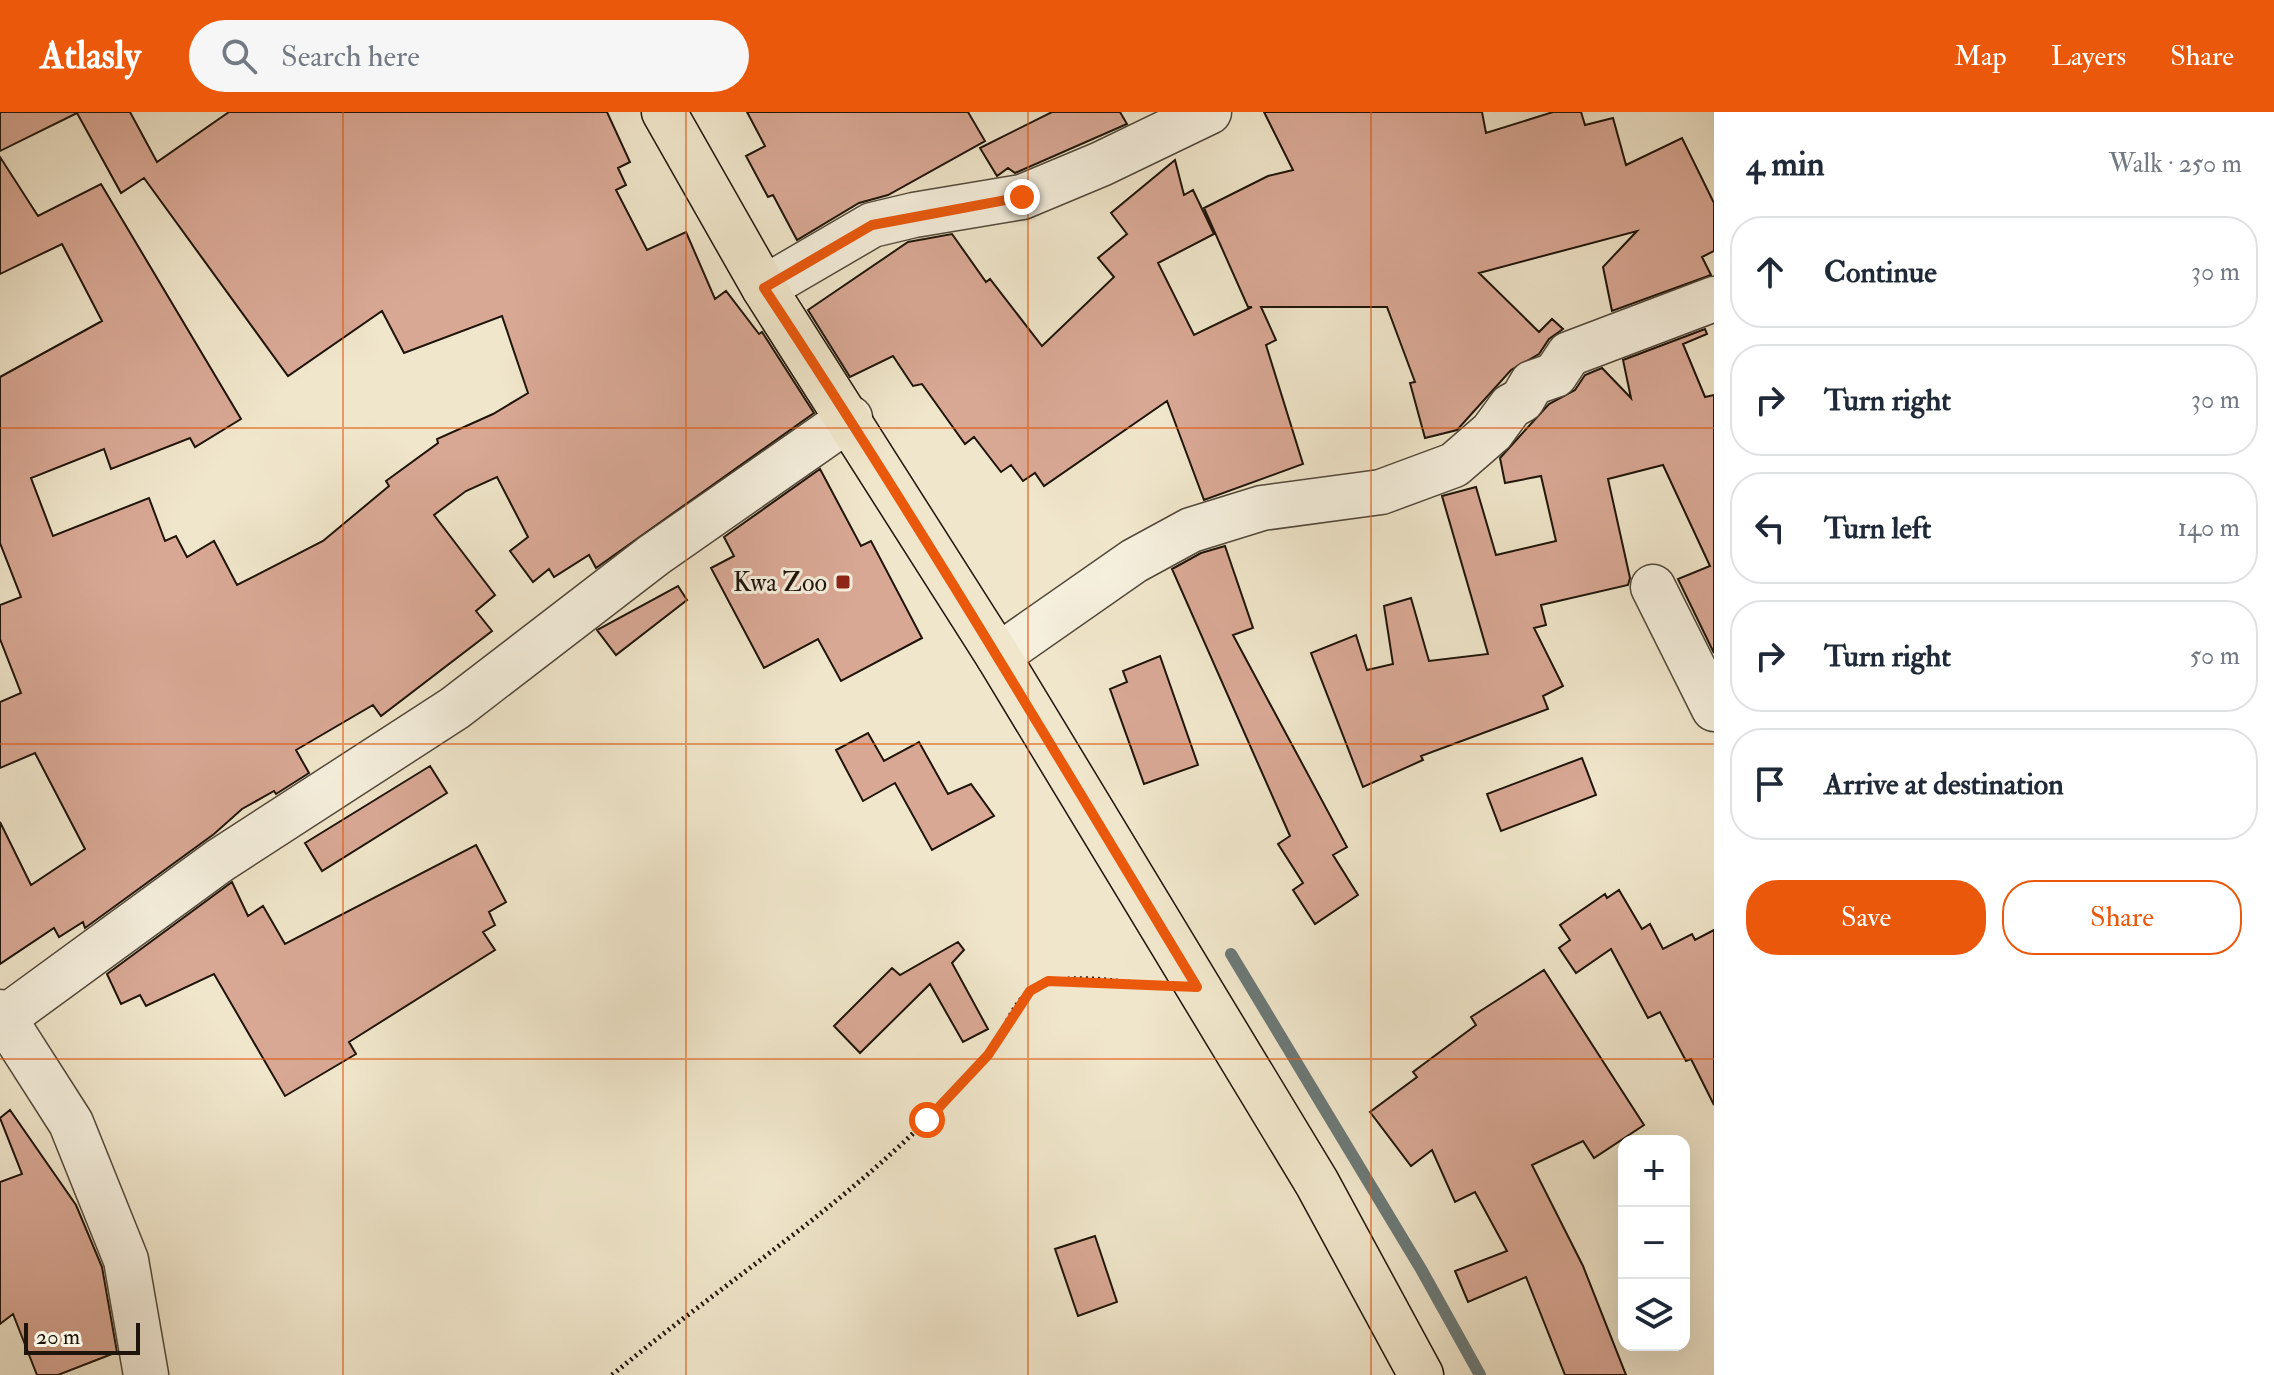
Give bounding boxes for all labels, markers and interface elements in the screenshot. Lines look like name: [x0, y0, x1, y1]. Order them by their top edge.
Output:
search box: [189, 20, 749, 92]
text: Atlasly: [40, 32, 141, 80]
icon: search: [217, 34, 261, 78]
text: Search here: [281, 38, 420, 75]
text: Map: [1954, 39, 2007, 74]
text: Layers: [2051, 39, 2126, 74]
text: Share: [2170, 39, 2234, 74]
text: 4 min: [1746, 143, 1824, 186]
text: Walk · 250 m: [2109, 148, 2242, 180]
route end: [1004, 179, 1040, 215]
icon: ahead: [1748, 250, 1792, 294]
text: Continue: [1824, 254, 1937, 291]
text: 30 m: [2191, 256, 2240, 288]
icon: right: [1748, 378, 1792, 422]
text: Turn right: [1824, 382, 1951, 419]
text: 30 m: [2191, 384, 2240, 416]
icon: left: [1748, 506, 1792, 550]
text: Turn left: [1824, 510, 1931, 547]
text: 140 m: [2178, 512, 2240, 544]
place label: Kwa Zoo: [733, 567, 827, 599]
marker: Kwa Zoo: [834, 573, 852, 591]
icon: right: [1748, 634, 1792, 678]
text: Turn right: [1824, 638, 1951, 675]
text: 50 m: [2190, 640, 2240, 672]
icon: arrive: [1748, 762, 1792, 806]
text: Arrive at destination: [1824, 766, 2064, 803]
button: Save: [1746, 880, 1986, 955]
button: Share: [2002, 880, 2242, 955]
route start: [909, 1102, 945, 1138]
map controls: [1618, 1135, 1690, 1351]
button: +: [1618, 1135, 1690, 1207]
button: −: [1618, 1207, 1690, 1279]
button: layers: [1618, 1279, 1690, 1351]
scale bar: [24, 1319, 140, 1355]
text: 20 m: [36, 1323, 80, 1351]

